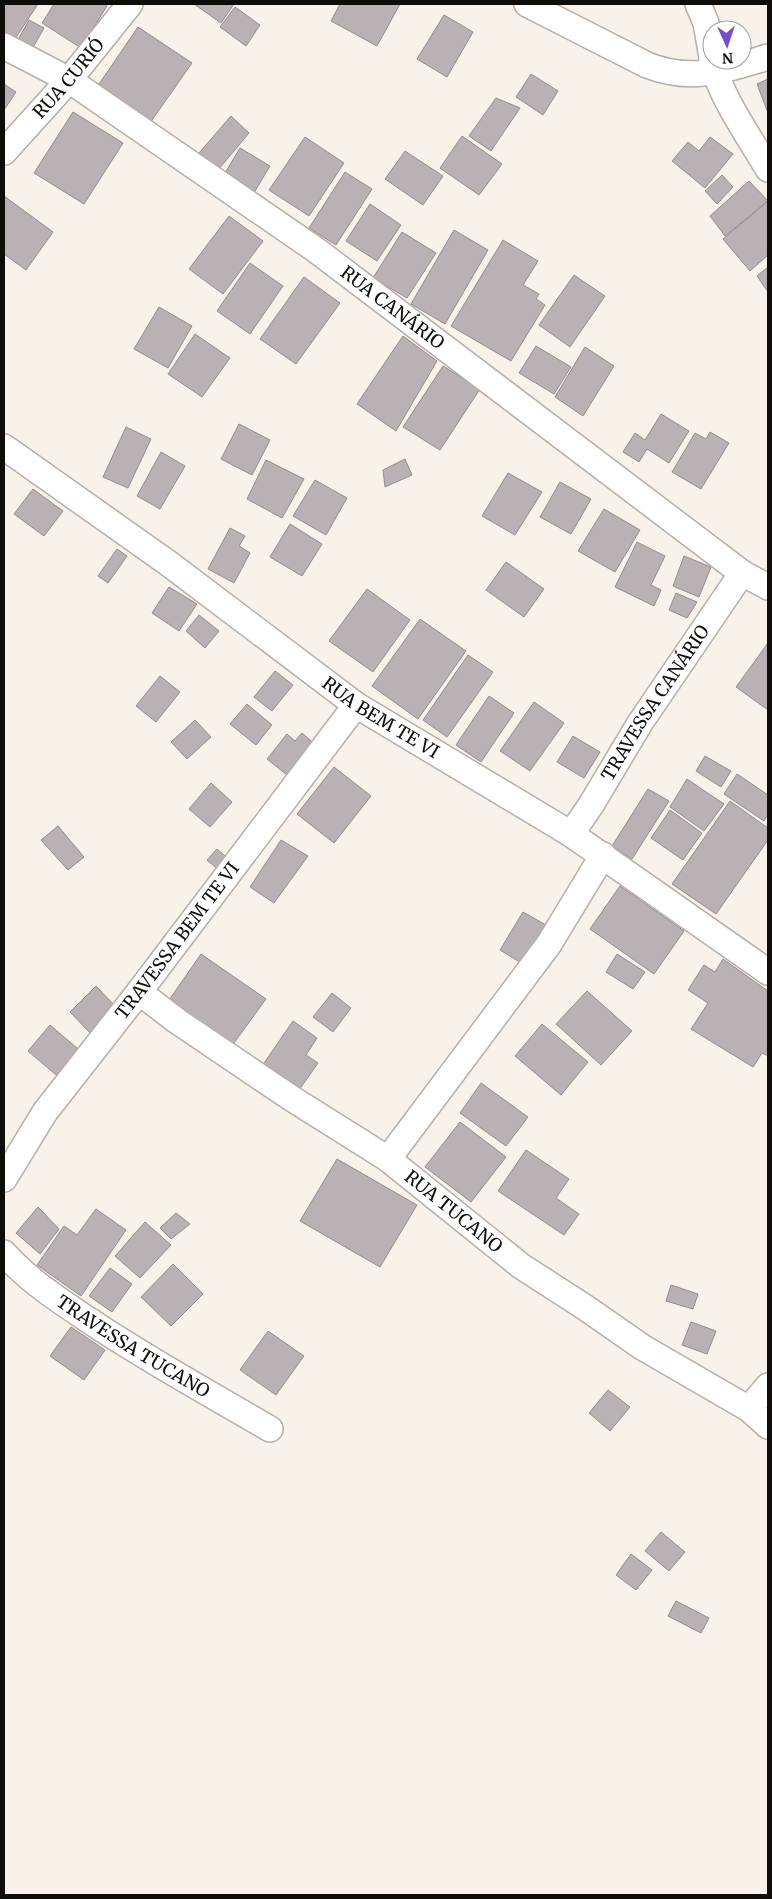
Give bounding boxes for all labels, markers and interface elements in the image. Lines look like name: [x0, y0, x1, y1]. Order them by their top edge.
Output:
north arrow: [702, 20, 752, 70]
street label: RUA CURIÓ: [28, 33, 109, 123]
text: N: [722, 49, 734, 67]
street label: RUA CANÁRIO: [336, 261, 449, 354]
street label: TRAVESSA CANÁRIO: [596, 620, 714, 785]
street label: RUA BEM TE VI: [318, 671, 443, 763]
street label: TRAVESSA BEM TE VI: [110, 857, 244, 1024]
street label: RUA TUCANO: [400, 1165, 508, 1258]
street label: TRAVESSA TUCANO: [52, 1290, 214, 1403]

